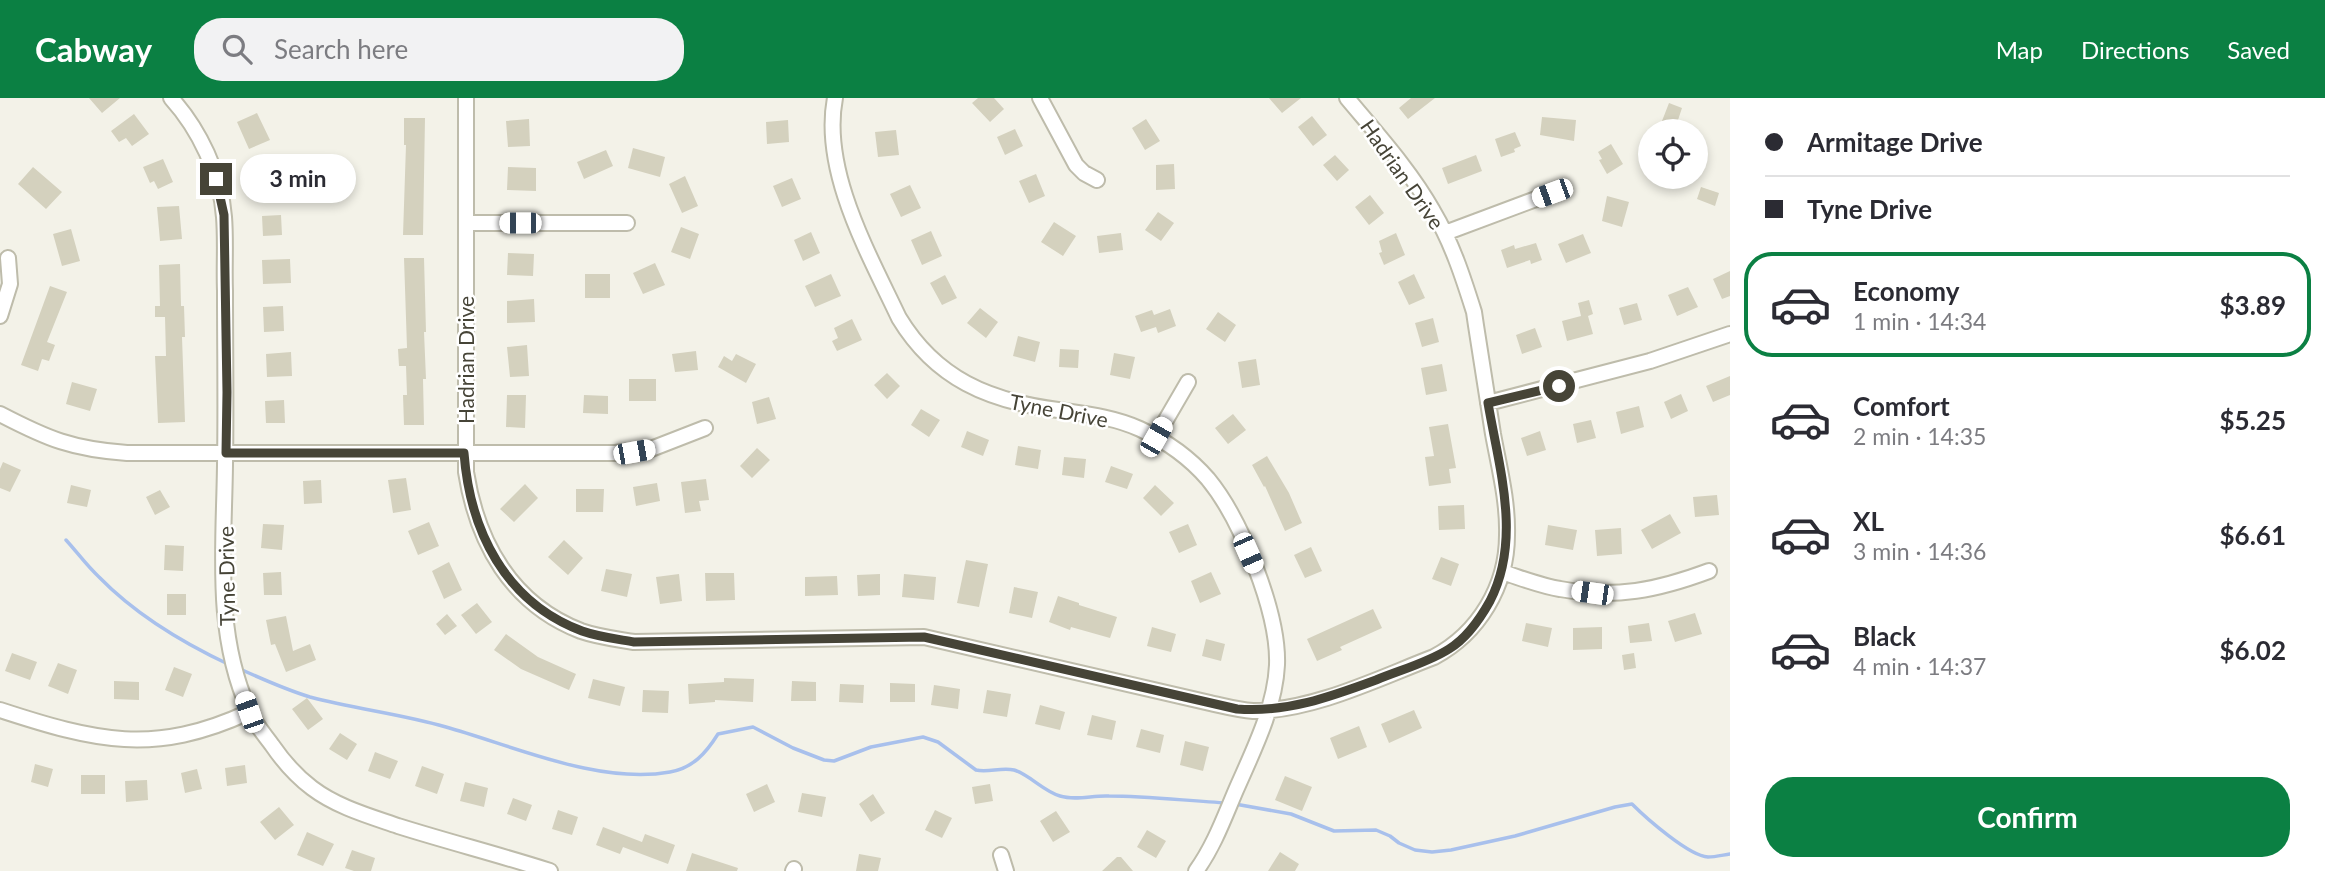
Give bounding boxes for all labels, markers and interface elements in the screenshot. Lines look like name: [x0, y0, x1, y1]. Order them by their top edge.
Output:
search box: [194, 18, 684, 81]
text: Cabway: [35, 29, 152, 69]
icon: search: [218, 30, 256, 68]
text: Search here: [274, 33, 408, 65]
text: Map: [1996, 35, 2043, 64]
text: Directions: [2081, 35, 2189, 64]
text: Saved: [2227, 35, 2290, 64]
street label: Hadrian Drive: [1356, 114, 1450, 234]
map controls: [1638, 119, 1708, 189]
button: locate: [1638, 119, 1708, 189]
text: Armitage Drive: [1807, 126, 1983, 158]
callout: 3 min: [241, 154, 356, 204]
route end: [200, 163, 232, 195]
text: 3 min: [269, 164, 327, 192]
car: [1529, 176, 1576, 210]
text: Tyne Drive: [1807, 193, 1932, 225]
car: [500, 213, 542, 234]
icon: car: [1769, 273, 1832, 336]
text: Economy: [1853, 275, 1959, 307]
text: $3.89: [2220, 289, 2286, 321]
street label: Hadrian Drive: [453, 296, 478, 424]
text: 1 min · 14:34: [1853, 307, 1986, 335]
route start: [1543, 370, 1575, 402]
street label: Tyne Drive: [1008, 388, 1110, 432]
icon: car: [1769, 388, 1832, 451]
text: Comfort: [1853, 390, 1950, 422]
text: $5.25: [2220, 404, 2286, 436]
car: [1137, 414, 1176, 460]
text: 2 min · 14:35: [1853, 422, 1986, 450]
car: [612, 438, 657, 466]
icon: car: [1769, 503, 1832, 566]
text: XL: [1853, 505, 1884, 537]
text: $6.61: [2220, 519, 2286, 551]
street label: Tyne Drive: [213, 526, 239, 626]
car: [1230, 530, 1267, 576]
text: 3 min · 14:36: [1853, 537, 1986, 565]
car: [1570, 580, 1615, 606]
icon: car: [1769, 618, 1832, 681]
text: Black: [1853, 620, 1916, 652]
text: $6.02: [2220, 634, 2286, 666]
text: 4 min · 14:37: [1853, 652, 1986, 680]
car: [233, 689, 266, 735]
button: Confirm: [1765, 777, 2290, 857]

